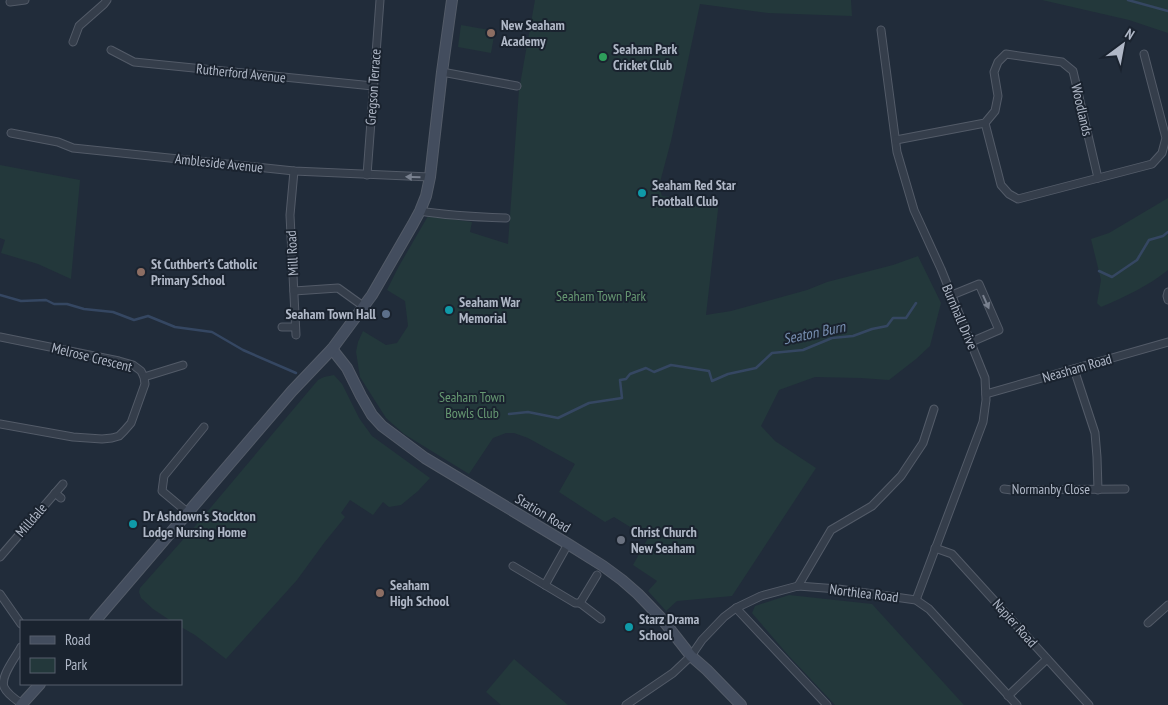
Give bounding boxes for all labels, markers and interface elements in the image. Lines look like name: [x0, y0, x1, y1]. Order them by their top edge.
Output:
place label: New Seaham Academy: [500, 16, 565, 50]
north arrow: [1098, 20, 1148, 70]
text: N: [1122, 24, 1138, 44]
marker: New Seaham Academy: [485, 27, 497, 39]
place label: Seaham Park Cricket Club: [613, 40, 677, 74]
street label: Gregson Terrace: [361, 48, 385, 126]
marker: Seaham Park Cricket Club: [597, 51, 609, 63]
street label: Rutherford Avenue: [195, 59, 287, 87]
street label: Woodlands: [1067, 82, 1097, 138]
street label: Ambleside Avenue: [174, 149, 264, 177]
one-way arrow: [405, 172, 421, 180]
place label: Seaham Red Star Football Club: [652, 176, 737, 210]
marker: Seaham Red Star Football Club: [636, 187, 648, 199]
street label: Mill Road: [282, 230, 302, 276]
place label: St Cuthbert's Catholic Primary School: [151, 255, 257, 289]
marker: St Cuthbert's Catholic Primary School: [135, 266, 147, 278]
street label: Burnhall Drive: [938, 282, 982, 353]
park label: Seaham Town Park: [556, 287, 646, 305]
place label: Seaham War Memorial: [459, 293, 521, 327]
one-way arrow: [983, 295, 991, 309]
marker: Seaham War Memorial: [443, 304, 455, 316]
place label: Seaham Town Hall: [285, 305, 377, 323]
marker: Seaham Town Hall: [380, 308, 392, 320]
water label: Seaton Burn: [781, 316, 848, 348]
street label: Melrose Crescent: [50, 338, 134, 376]
street label: Neasham Road: [1040, 350, 1114, 386]
park label: Seaham Town Bowls Club: [439, 388, 505, 422]
street label: Normanby Close: [1012, 480, 1090, 498]
street label: Station Road: [512, 489, 574, 537]
street label: Milldale: [11, 499, 51, 541]
place label: Dr Ashdown's Stockton Lodge Nursing Home: [143, 507, 256, 541]
marker: Dr Ashdown's Stockton Lodge Nursing Home: [127, 518, 139, 530]
place label: Christ Church New Seaham: [631, 523, 697, 557]
marker: Christ Church New Seaham: [615, 534, 627, 546]
place label: Seaham High School: [390, 576, 450, 610]
street label: Northlea Road: [829, 580, 899, 606]
marker: Seaham High School: [374, 587, 386, 599]
street label: Napier Road: [989, 595, 1041, 651]
place label: Starz Drama School: [639, 610, 700, 644]
legend: [20, 620, 182, 685]
marker: Starz Drama School: [623, 621, 635, 633]
text: Road: [65, 630, 91, 649]
text: Park: [65, 655, 87, 674]

